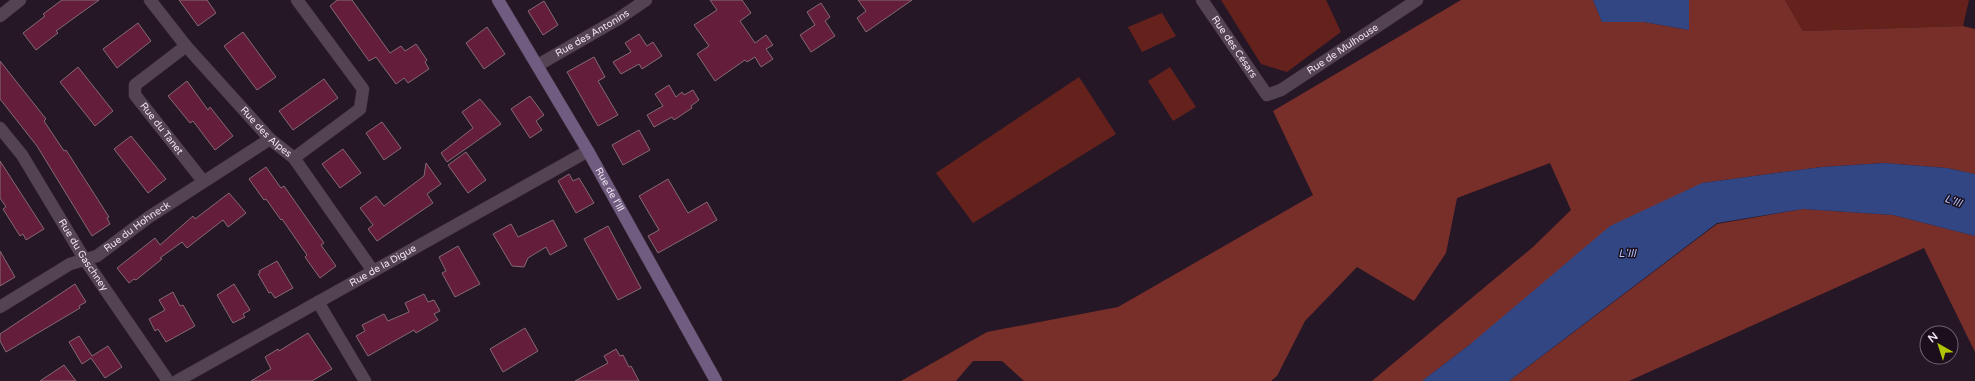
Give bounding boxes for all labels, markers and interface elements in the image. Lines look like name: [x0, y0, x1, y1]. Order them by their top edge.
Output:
street label: Rue des Antonins: [553, 7, 632, 60]
street label: Rue des Césars: [1209, 14, 1260, 80]
street label: Rue de Mulhouse: [1305, 21, 1381, 77]
street label: Rue du Tanet: [137, 100, 186, 157]
street label: Rue des Alpes: [238, 104, 294, 160]
street label: Rue de l'Ill: [592, 165, 627, 214]
water label: L'Ill: [1943, 192, 1964, 210]
street label: Rue du Hohneck: [102, 199, 173, 255]
street label: Rue du Gaschney: [56, 217, 111, 294]
street label: Rue de la Digue: [347, 242, 419, 289]
water label: L'Ill: [1618, 247, 1637, 260]
north arrow: [1919, 325, 1959, 365]
text: N: [1925, 330, 1941, 345]

